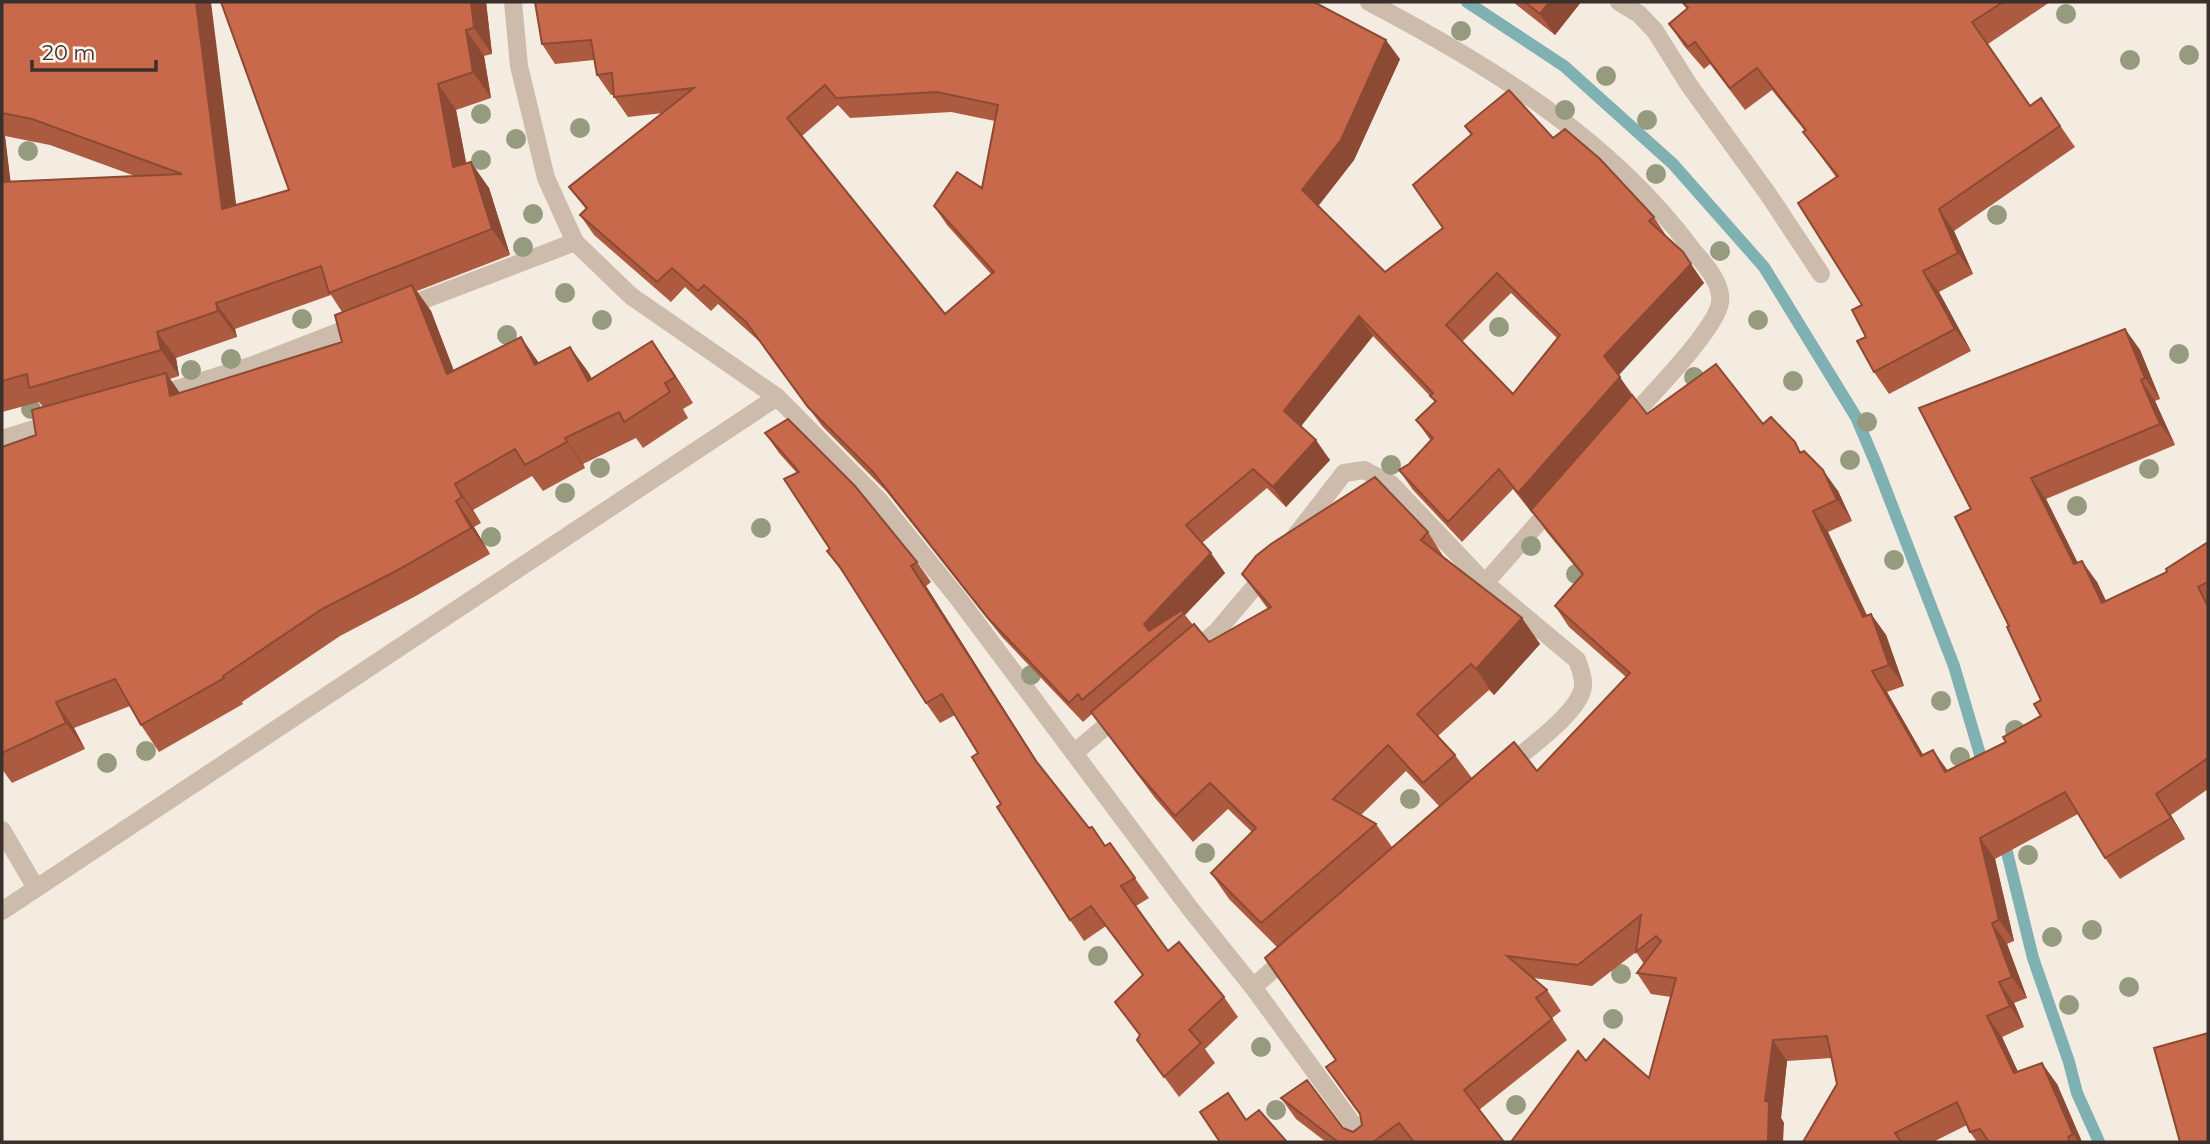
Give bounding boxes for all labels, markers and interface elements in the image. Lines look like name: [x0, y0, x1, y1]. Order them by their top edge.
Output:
scale bar: [32, 28, 156, 72]
text: 20 m: [42, 40, 96, 65]

